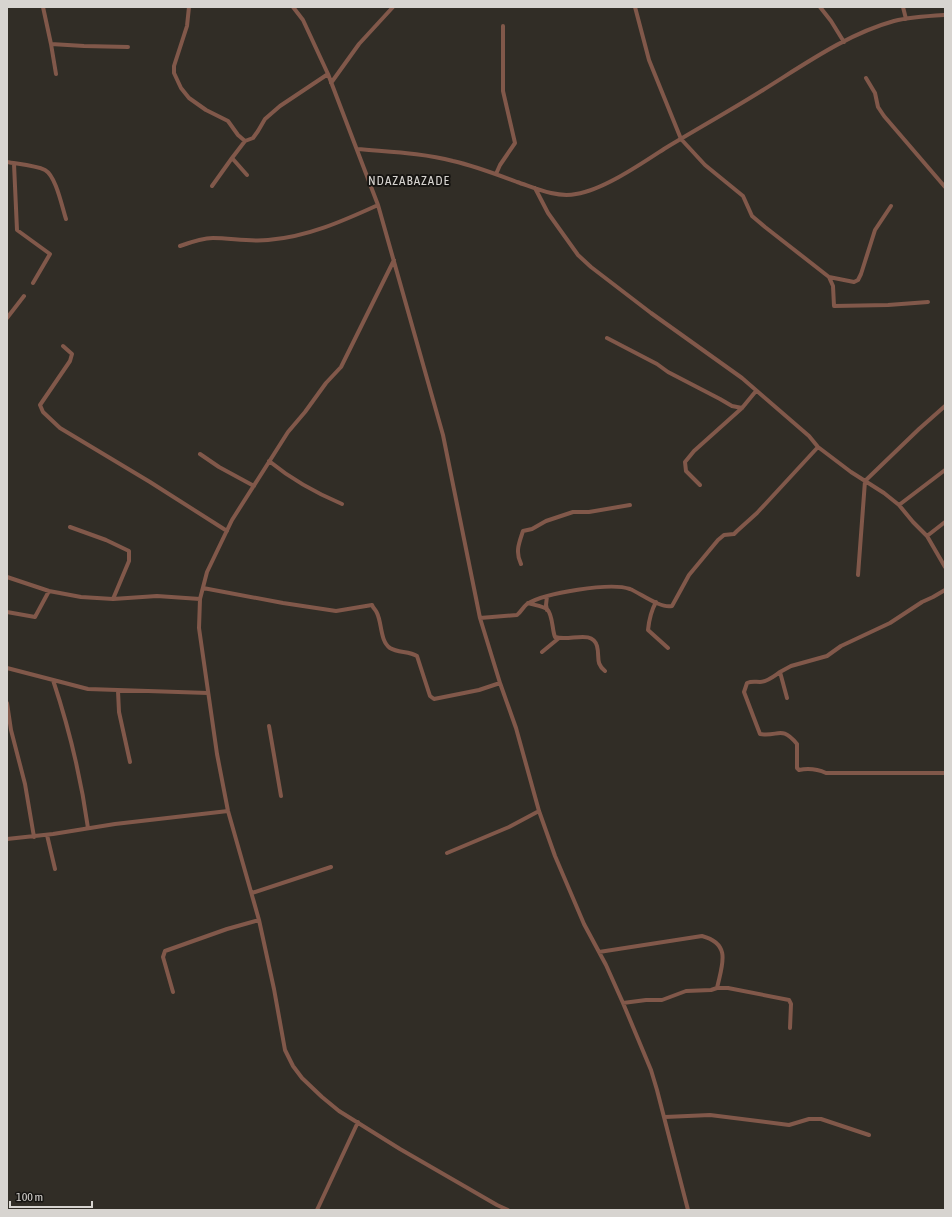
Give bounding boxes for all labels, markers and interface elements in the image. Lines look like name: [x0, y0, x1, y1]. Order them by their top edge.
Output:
district label: NDAZABAZADE: [368, 173, 450, 188]
scale bar: [10, 1183, 92, 1209]
text: 100 m: [16, 1190, 43, 1204]

